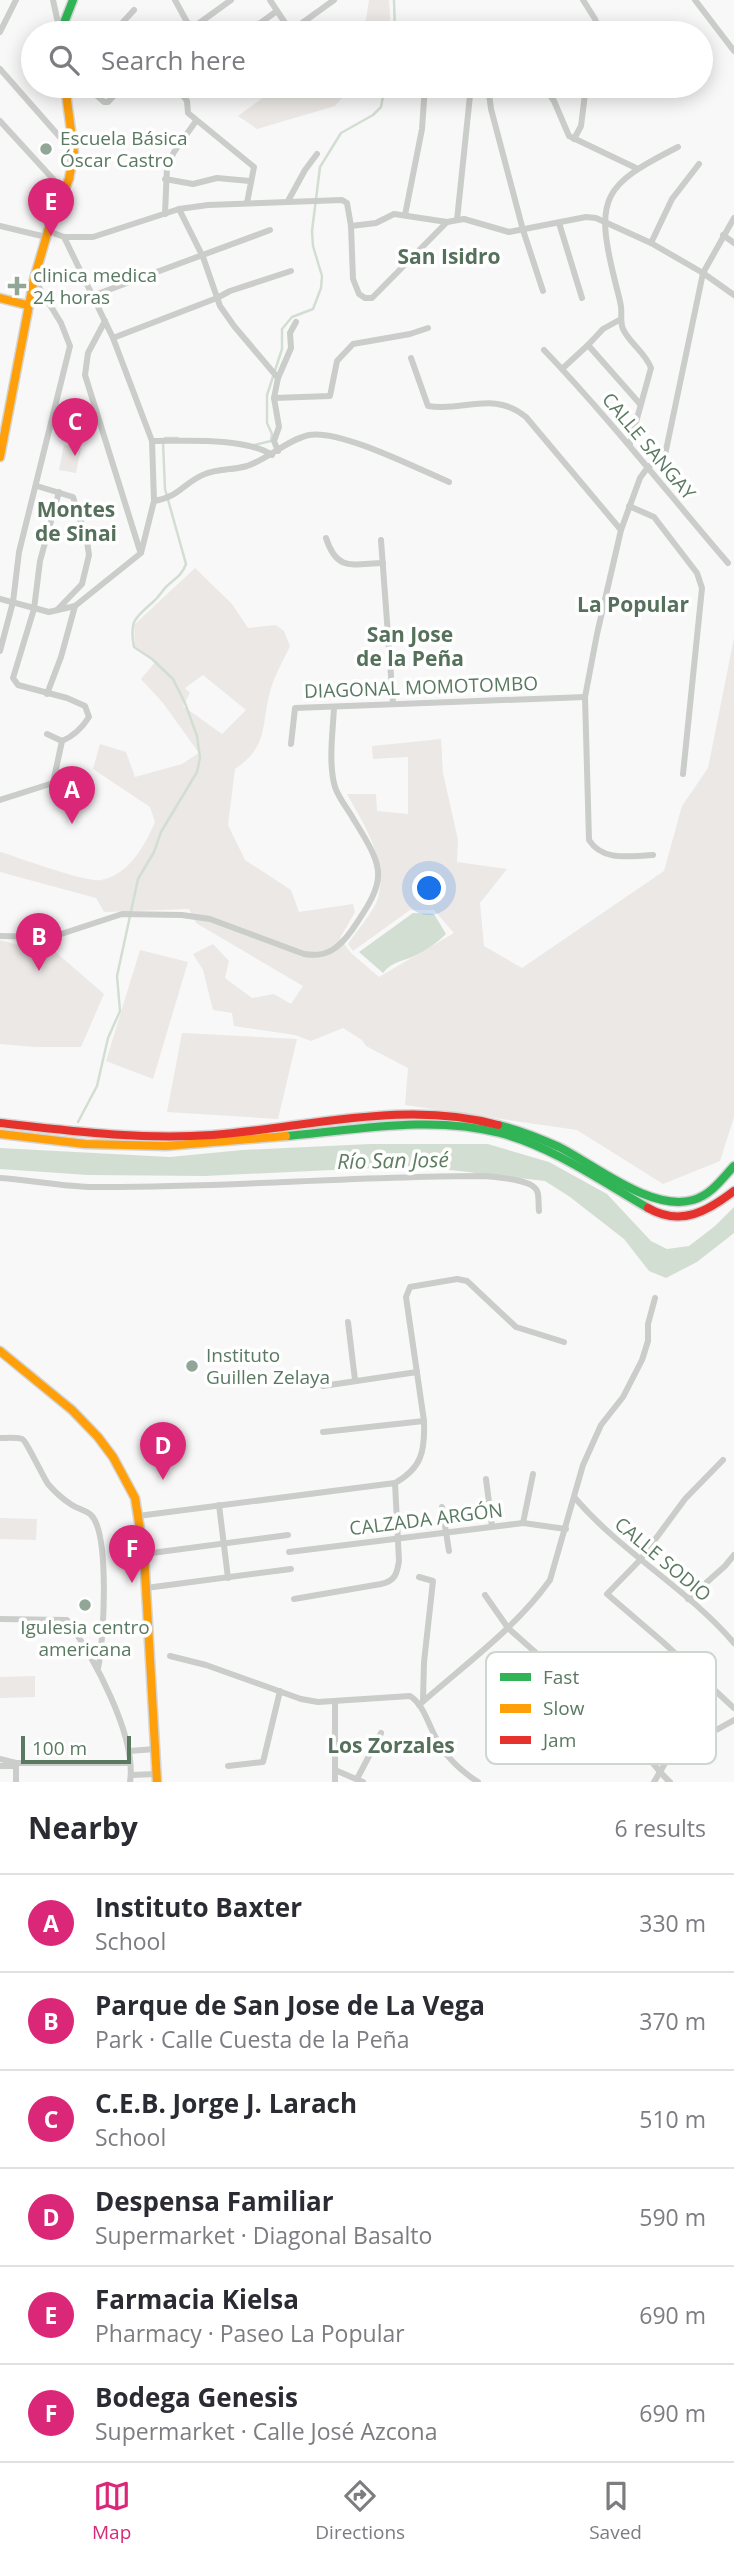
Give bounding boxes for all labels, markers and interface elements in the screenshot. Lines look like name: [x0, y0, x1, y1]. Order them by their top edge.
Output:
search box: [21, 21, 713, 98]
icon: search: [45, 41, 83, 79]
text: Search here: [101, 42, 246, 78]
place label: Escuela Básica Óscar Castro: [60, 125, 188, 173]
marker: Escuela Básica Óscar Castro: [38, 141, 54, 157]
pin: E: [28, 178, 74, 236]
district label: San Isidro: [397, 242, 501, 270]
place label: clinica medica 24 horas: [33, 262, 157, 310]
marker: clinica medica 24 horas: [7, 276, 27, 296]
street label: CALLE SANGAY: [596, 387, 702, 505]
pin: C: [52, 398, 98, 456]
district label: Montes de Sinai: [35, 495, 117, 547]
district label: La Popular: [577, 590, 689, 618]
district label: San Jose de la Peña: [356, 620, 464, 672]
street label: DIAGONAL MOMOTOMBO: [304, 670, 538, 704]
pin: A: [49, 766, 95, 824]
your location: [412, 871, 446, 905]
pin: B: [16, 913, 62, 971]
water label: Río San José: [337, 1145, 450, 1175]
place label: Instituto Guillen Zelaya: [206, 1342, 330, 1390]
marker: Instituto Guillen Zelaya: [184, 1358, 200, 1374]
pin: D: [140, 1422, 186, 1480]
street label: CALZADA ARGÓN: [348, 1497, 504, 1541]
street label: CALLE SODIO: [609, 1511, 717, 1607]
pin: F: [109, 1525, 155, 1583]
marker: Igulesia centro americana: [77, 1597, 93, 1613]
place label: Igulesia centro americana: [20, 1614, 150, 1662]
legend: [486, 1652, 716, 1764]
text: Fast: [543, 1664, 579, 1690]
text: Slow: [543, 1695, 585, 1721]
text: Jam: [541, 1727, 576, 1753]
district label: Los Zorzales: [327, 1731, 455, 1759]
scale bar: [21, 1733, 131, 1765]
text: 100 m: [32, 1735, 87, 1761]
text: Nearby: [28, 1807, 138, 1848]
text: 6 results: [615, 1812, 706, 1844]
text: Instituto Baxter: [95, 1889, 302, 1925]
text: A: [43, 1907, 59, 1939]
text: 330 m: [639, 1907, 706, 1939]
text: School: [95, 1925, 166, 1957]
text: Parque de San Jose de La Vega: [95, 1987, 485, 2023]
text: B: [43, 2005, 59, 2037]
text: 370 m: [639, 2005, 706, 2037]
text: Park · Calle Cuesta de la Peña: [95, 2023, 409, 2055]
text: C.E.B. Jorge J. Larach: [95, 2085, 357, 2121]
text: C: [44, 2103, 58, 2135]
text: 510 m: [639, 2103, 706, 2135]
text: School: [95, 2121, 166, 2153]
text: Despensa Familiar: [95, 2183, 334, 2219]
text: D: [42, 2201, 60, 2233]
text: 590 m: [639, 2201, 706, 2233]
text: Supermarket · Diagonal Basalto: [95, 2219, 432, 2251]
text: Farmacia Kielsa: [95, 2281, 299, 2317]
text: E: [45, 2299, 57, 2331]
text: 690 m: [639, 2299, 706, 2331]
text: Pharmacy · Paseo La Popular: [95, 2317, 405, 2349]
text: Bodega Genesis: [95, 2379, 298, 2415]
text: F: [45, 2397, 57, 2429]
text: 690 m: [639, 2397, 706, 2429]
text: Supermarket · Calle José Azcona: [95, 2415, 437, 2447]
tab: Map: [92, 2477, 131, 2545]
tab: Directions: [315, 2477, 405, 2545]
tab: Saved: [589, 2477, 642, 2545]

